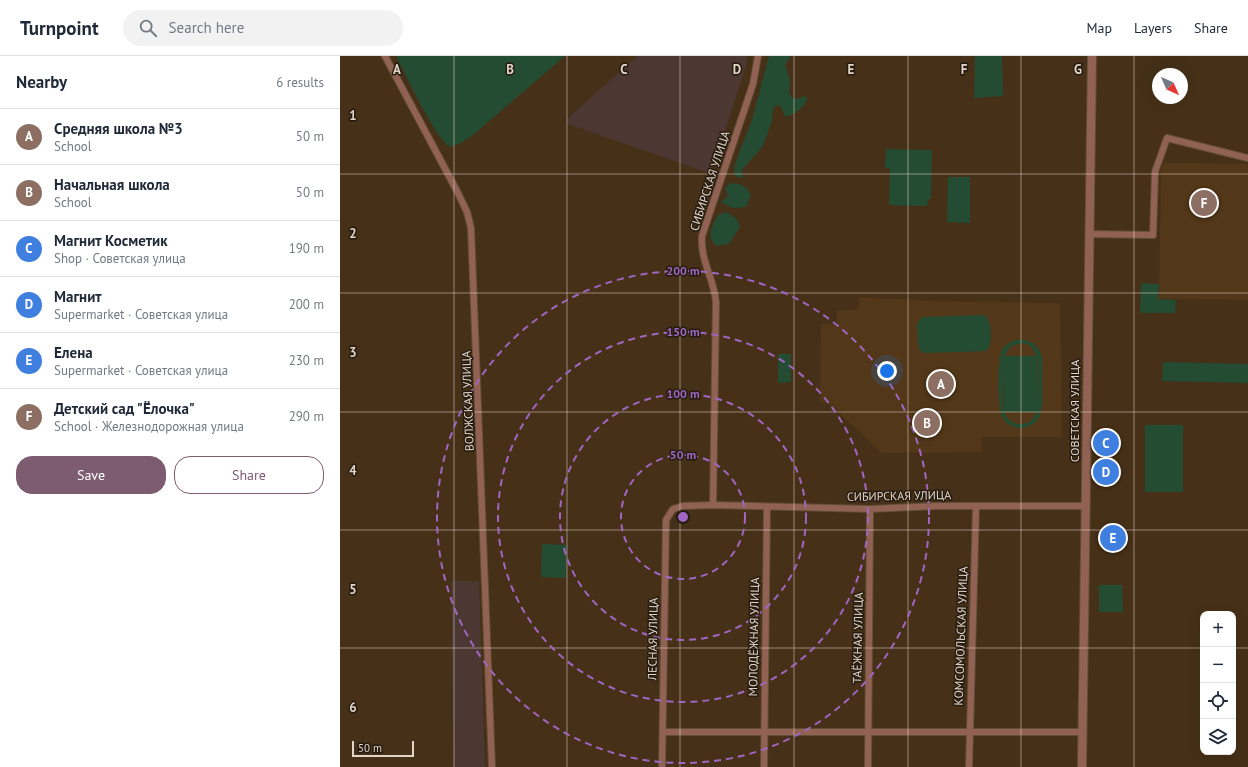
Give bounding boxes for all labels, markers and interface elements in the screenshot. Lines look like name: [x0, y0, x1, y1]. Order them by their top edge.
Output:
search box: [123, 10, 403, 46]
text: Turnpoint: [20, 16, 99, 40]
icon: search: [137, 17, 159, 39]
text: Search here: [169, 18, 244, 37]
text: Map: [1086, 19, 1112, 37]
text: Layers: [1134, 19, 1172, 37]
text: Share: [1194, 19, 1228, 37]
text: A: [393, 61, 401, 78]
text: B: [506, 61, 514, 78]
text: C: [620, 61, 628, 78]
text: D: [733, 61, 741, 78]
text: E: [848, 61, 855, 78]
text: F: [961, 61, 968, 78]
text: G: [1074, 61, 1082, 78]
north arrow: [1152, 68, 1188, 104]
text: Nearby: [16, 71, 67, 93]
text: 6 results: [276, 74, 324, 91]
text: 1: [349, 107, 357, 124]
text: Средняя школа №3: [54, 119, 183, 138]
text: A: [25, 128, 33, 145]
text: 50 m: [296, 128, 324, 145]
street label: СИБИРСКАЯ УЛИЦА: [686, 129, 733, 233]
text: School: [54, 138, 92, 155]
text: Начальная школа: [54, 175, 170, 194]
text: B: [25, 184, 33, 201]
text: 50 m: [296, 184, 324, 201]
pin: F: [1191, 188, 1217, 218]
text: School: [54, 194, 92, 211]
text: 2: [349, 225, 357, 242]
text: Магнит Косметик: [54, 231, 168, 250]
text: C: [25, 240, 33, 257]
text: 190 m: [289, 240, 324, 257]
text: Shop · Советская улица: [54, 250, 186, 267]
text: 200 m: [666, 263, 700, 278]
text: Магнит: [54, 287, 102, 306]
text: D: [25, 296, 33, 313]
text: 200 m: [289, 296, 324, 313]
text: Supermarket · Советская улица: [54, 306, 228, 323]
text: 150 m: [666, 324, 700, 339]
text: Елена: [54, 343, 93, 362]
text: 3: [349, 344, 357, 361]
street label: ВОЛЖСКАЯ УЛИЦА: [458, 351, 477, 451]
text: E: [26, 352, 32, 369]
text: 230 m: [289, 352, 324, 369]
street label: СОВЕТСКАЯ УЛИЦА: [1067, 360, 1082, 462]
your location: [877, 361, 897, 381]
text: Supermarket · Советская улица: [54, 362, 228, 379]
pin: A: [928, 369, 954, 399]
text: 100 m: [666, 386, 700, 401]
text: Детский сад "Ёлочка": [54, 399, 195, 418]
text: F: [26, 408, 32, 425]
text: 290 m: [289, 408, 324, 425]
pin: B: [914, 408, 940, 438]
text: School · Железнодорожная улица: [54, 418, 244, 435]
pin: C: [1093, 428, 1119, 458]
text: 50 m: [670, 447, 696, 462]
button: Save: [16, 456, 166, 494]
button: Share: [174, 456, 324, 494]
pin: D: [1093, 457, 1119, 487]
text: 4: [349, 462, 357, 479]
street label: СИБИРСКАЯ УЛИЦА: [847, 487, 951, 504]
centre of rings: [676, 510, 690, 524]
pin: E: [1100, 523, 1126, 553]
street label: КОМСОМОЛЬСКАЯ УЛИЦА: [951, 566, 970, 706]
street label: МОЛОДЁЖНАЯ УЛИЦА: [745, 577, 762, 697]
text: 5: [349, 581, 357, 598]
street label: ТАЁЖНАЯ УЛИЦА: [849, 592, 866, 684]
street label: ЛЕСНАЯ УЛИЦА: [644, 597, 661, 681]
map controls: [1200, 611, 1236, 755]
button: +: [1200, 611, 1236, 647]
button: −: [1200, 647, 1236, 683]
button: locate: [1200, 683, 1236, 719]
text: 6: [349, 699, 357, 716]
button: layers: [1200, 719, 1236, 755]
scale bar: [352, 739, 414, 758]
text: 50 m: [358, 741, 382, 755]

